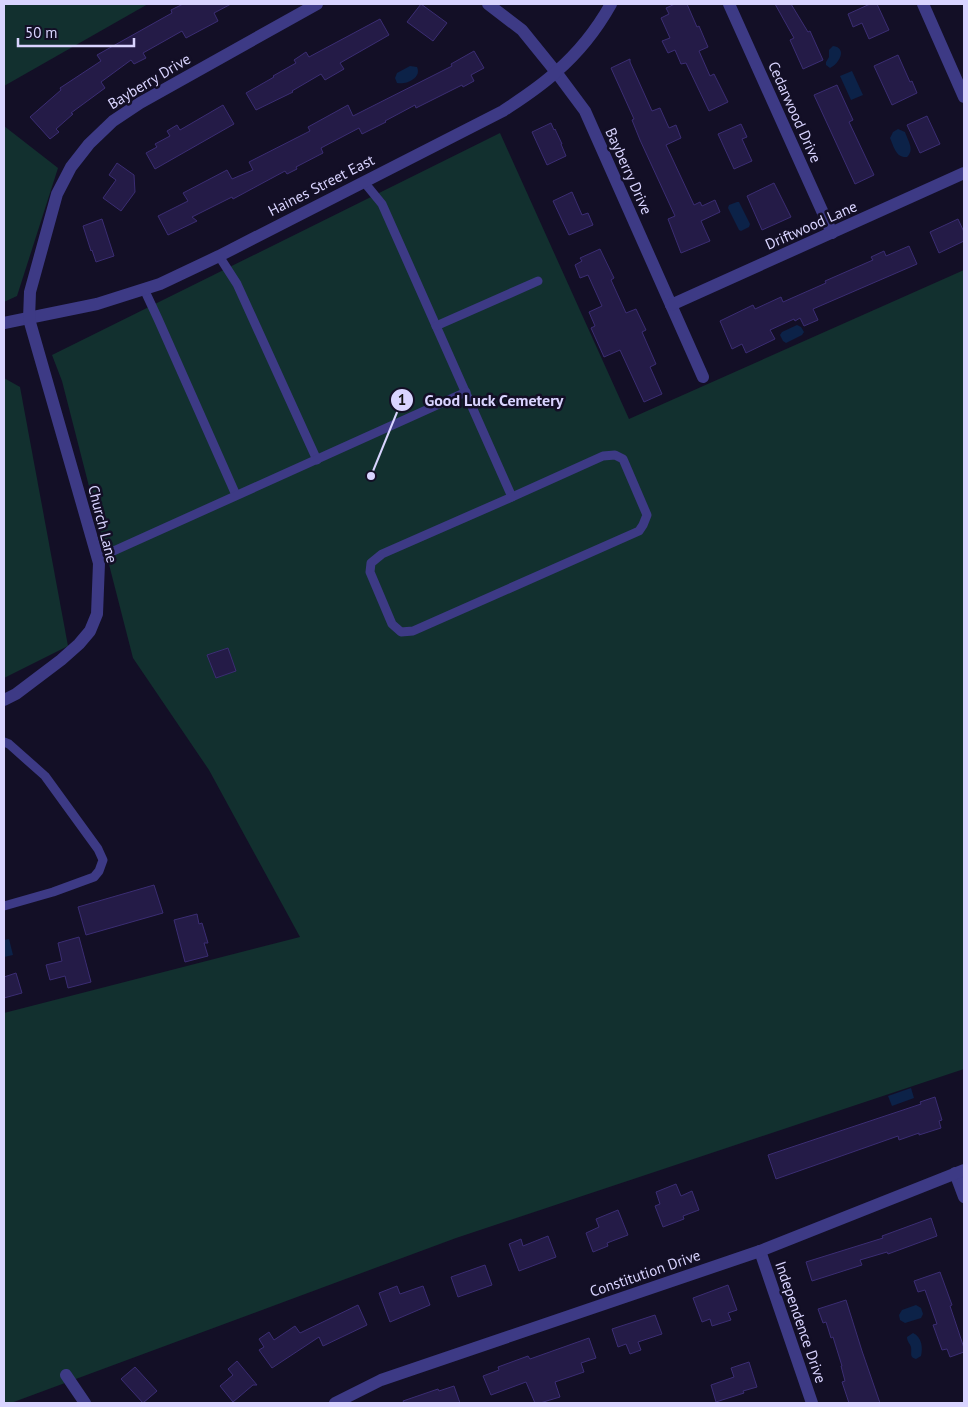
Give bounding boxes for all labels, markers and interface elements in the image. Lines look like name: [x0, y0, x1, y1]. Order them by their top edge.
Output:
scale bar: [18, 15, 134, 47]
text: 50 m: [25, 23, 58, 42]
street label: Bayberry Drive: [104, 49, 194, 113]
street label: Cedarwood Drive: [764, 58, 826, 166]
street label: Bayberry Drive: [601, 125, 657, 217]
street label: Haines Street East: [265, 150, 377, 220]
street label: Driftwood Lane: [762, 196, 860, 254]
callout: Good Luck Cemetery: [389, 385, 574, 416]
text: 1: [398, 390, 406, 409]
text: Good Luck Cemetery: [425, 390, 564, 410]
street label: Church Lane: [84, 483, 122, 565]
street label: Constitution Drive: [587, 1245, 703, 1301]
street label: Independence Drive: [771, 1259, 831, 1385]

